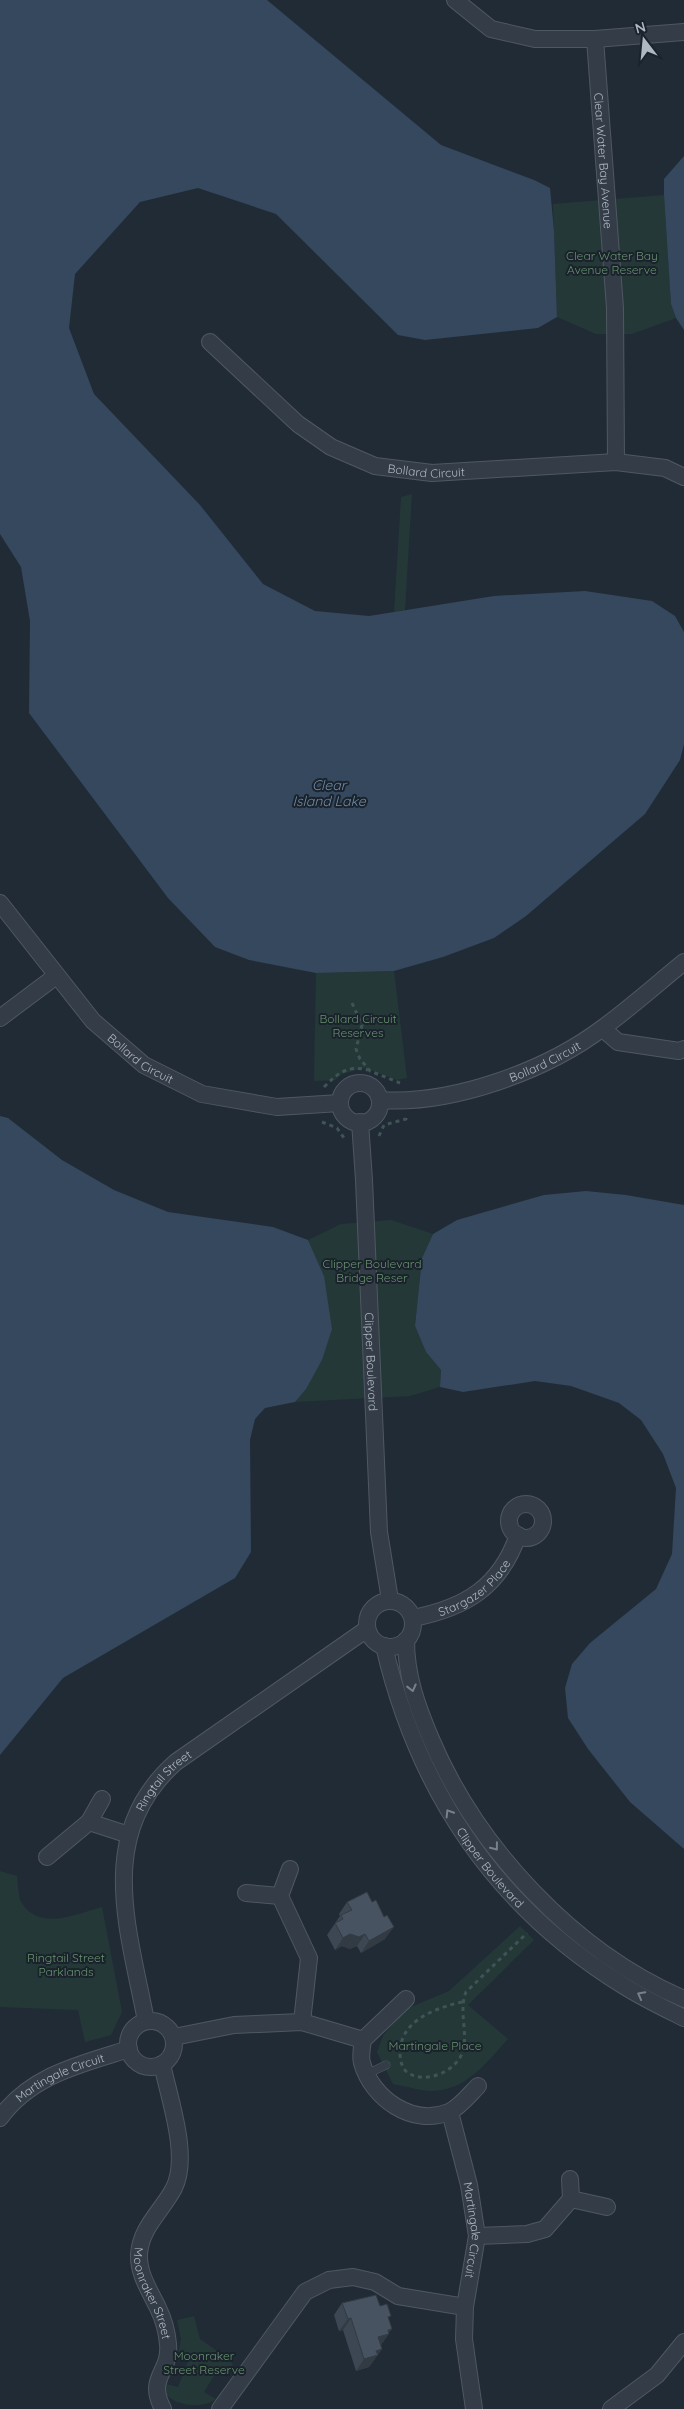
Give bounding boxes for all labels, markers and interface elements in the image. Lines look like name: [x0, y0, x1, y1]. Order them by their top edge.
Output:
north arrow: [619, 15, 669, 65]
text: N: [633, 17, 648, 38]
street label: Clear Water Bay Avenue: [592, 92, 617, 229]
park label: Clear Water Bay Avenue Reserve: [566, 248, 658, 277]
street label: Bollard Circuit: [387, 460, 465, 481]
water label: Clear Island Lake: [292, 776, 367, 810]
park label: Bollard Circuit Reserves: [319, 1011, 397, 1040]
street label: Bollard Circuit: [105, 1030, 176, 1086]
street label: Bollard Circuit: [507, 1038, 583, 1085]
park label: Clipper Boulevard Bridge Reser: [323, 1256, 421, 1285]
street label: Clipper Boulevard: [362, 1312, 381, 1411]
street label: Stargazer Place: [436, 1556, 513, 1619]
one-way arrow: [406, 1684, 417, 1693]
street label: Ringtail Street: [132, 1746, 194, 1813]
one-way arrow: [446, 1810, 456, 1819]
street label: Clipper Boulevard: [454, 1824, 527, 1910]
one-way arrow: [489, 1841, 497, 1850]
park label: Ringtail Street Parklands: [27, 1950, 105, 1979]
one-way arrow: [637, 1991, 646, 2001]
park label: Martingale Place: [389, 2038, 482, 2053]
street label: Martingale Circuit: [12, 2050, 106, 2105]
street label: Martingale Circuit: [461, 2181, 485, 2279]
street label: Moonraker Street: [131, 2246, 175, 2340]
park label: Moonraker Street Reserve: [163, 2348, 245, 2377]

